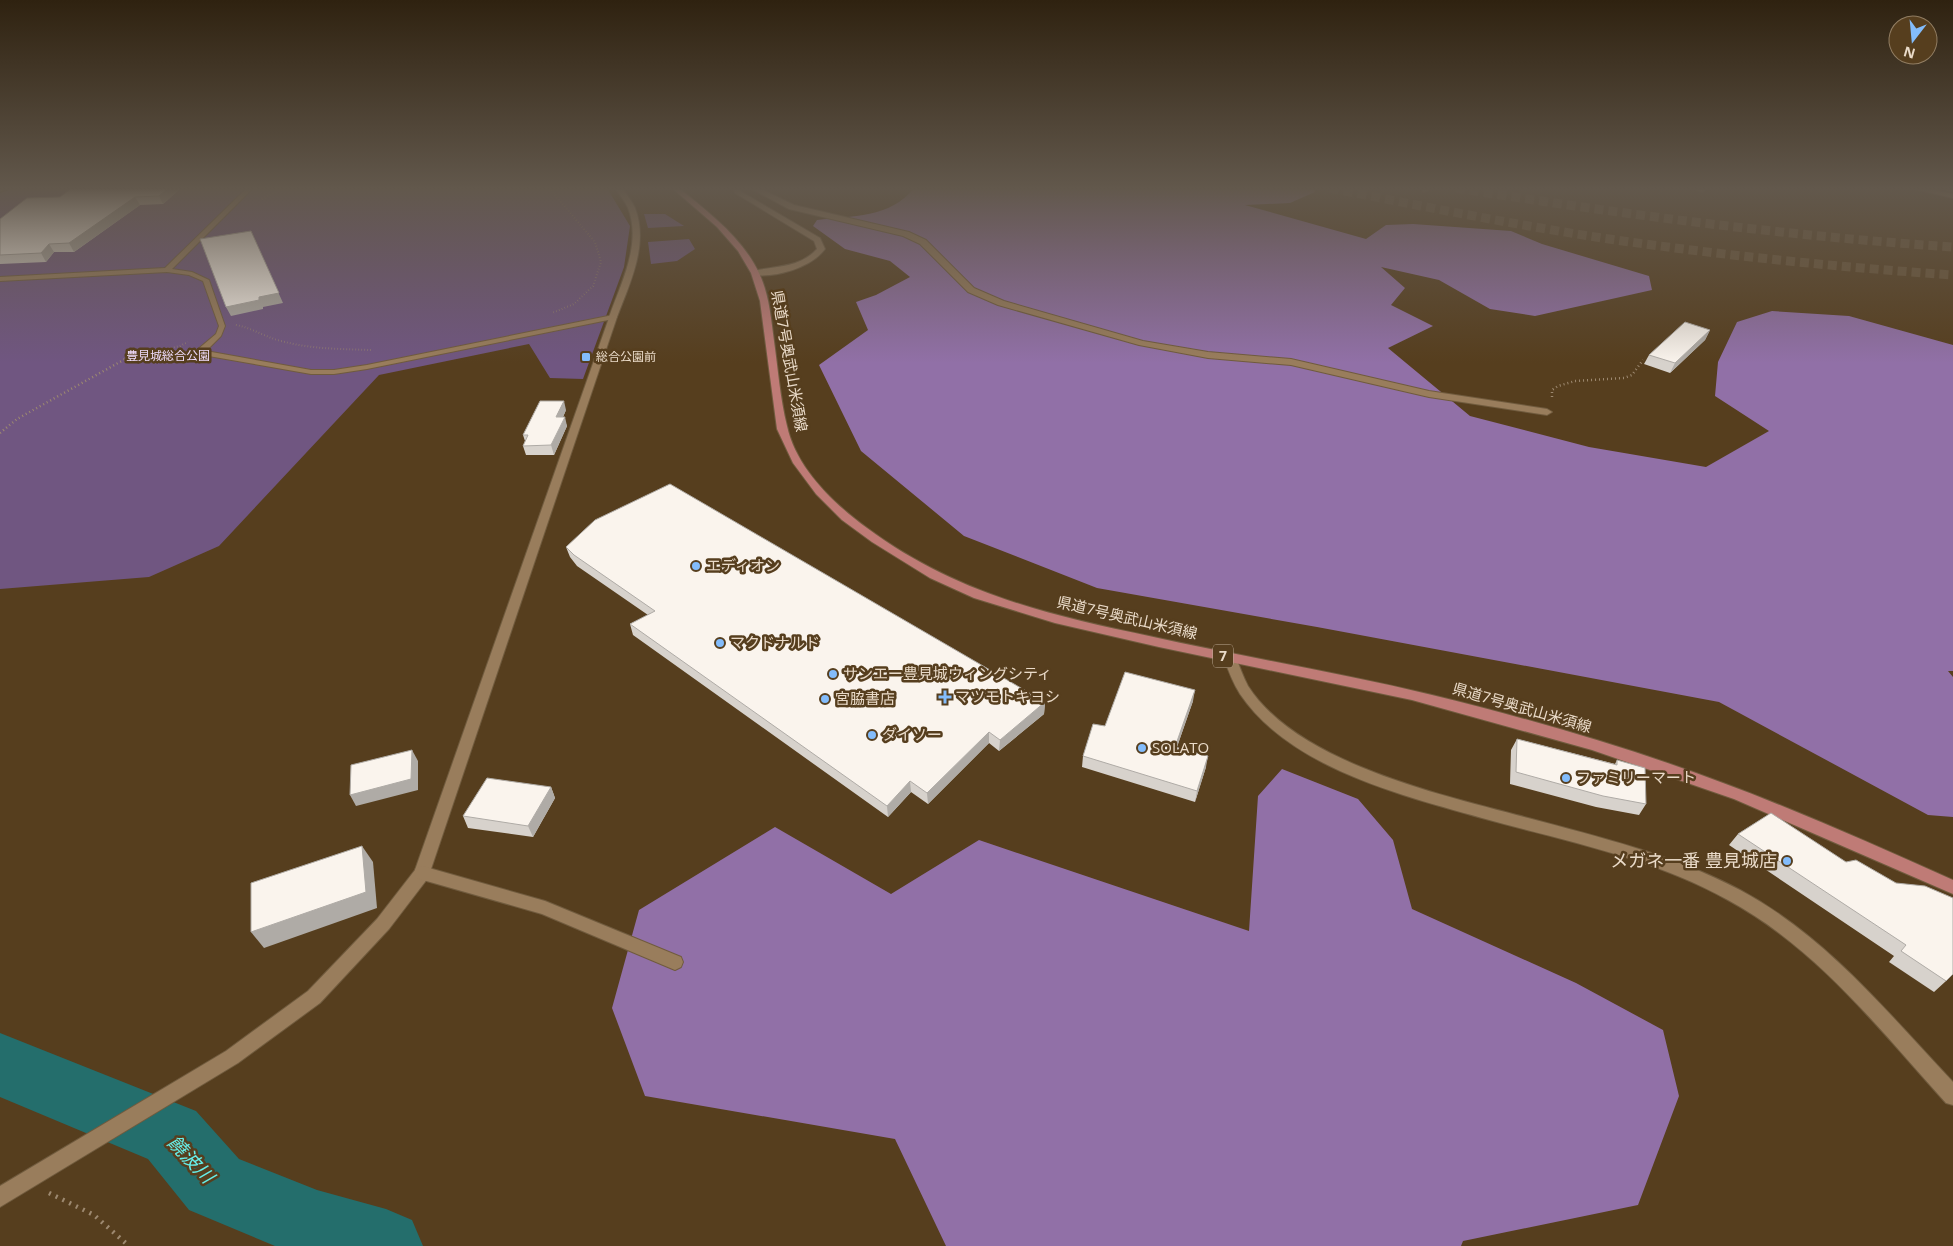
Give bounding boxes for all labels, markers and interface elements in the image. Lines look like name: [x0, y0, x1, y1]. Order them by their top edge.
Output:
north arrow: [1888, 15, 1938, 65]
text: N: [1901, 42, 1917, 64]
street label: 県道7号奥武山米須線: [768, 288, 812, 433]
park label: 豊見城総合公園: [126, 347, 210, 364]
place label: 総合公園前: [596, 348, 656, 365]
marker: 総合公園前: [580, 351, 592, 363]
place label: エディオン: [706, 555, 780, 575]
marker: エディオン: [690, 560, 702, 572]
street label: 県道7号奥武山米須線: [1055, 591, 1199, 643]
place label: マクドナルド: [730, 632, 820, 652]
marker: マクドナルド: [714, 637, 726, 649]
road number: 7: [1213, 644, 1233, 668]
place label: サンエー豊見城ウィングシティ: [843, 663, 1052, 683]
marker: サンエー豊見城ウィングシティ: [827, 668, 839, 680]
street label: 県道7号奥武山米須線: [1451, 678, 1594, 736]
place label: マツモトキヨシ: [955, 686, 1060, 706]
place label: 宮脇書店: [835, 688, 895, 708]
marker: マツモトキヨシ: [939, 691, 951, 703]
marker: 宮脇書店: [819, 693, 831, 705]
place label: ダイソー: [882, 724, 942, 744]
marker: ダイソー: [866, 729, 878, 741]
place label: SOLATO: [1152, 737, 1209, 757]
marker: SOLATO: [1136, 742, 1148, 754]
place label: ファミリーマート: [1576, 767, 1696, 787]
marker: ファミリーマート: [1560, 772, 1572, 784]
place label: メガネ一番 豊見城店: [1610, 848, 1777, 872]
marker: メガネ一番 豊見城店: [1781, 855, 1793, 867]
water label: 饒波川: [162, 1129, 222, 1190]

